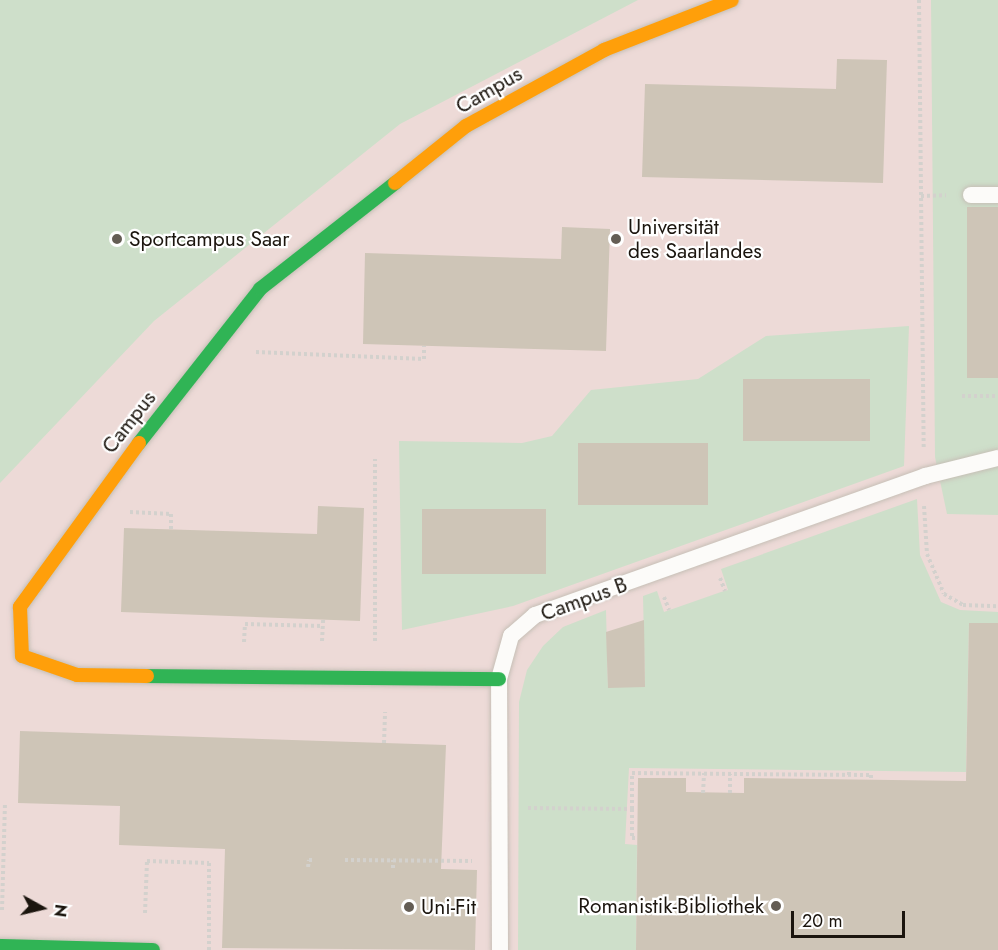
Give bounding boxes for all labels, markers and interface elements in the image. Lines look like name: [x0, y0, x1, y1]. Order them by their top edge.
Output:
street label: Campus: [451, 61, 527, 119]
place label: Universität des Saarlandes: [628, 214, 762, 264]
place label: Sportcampus Saar: [129, 226, 289, 252]
marker: Sportcampus Saar: [110, 232, 124, 246]
marker: Universität des Saarlandes: [609, 232, 623, 246]
street label: Campus: [97, 386, 161, 458]
street label: Campus B: [537, 572, 631, 626]
north arrow: [12, 878, 72, 938]
place label: Romanistik-Bibliothek: [578, 893, 764, 919]
place label: Uni-Fit: [421, 894, 476, 920]
marker: Romanistik-Bibliothek: [769, 899, 783, 913]
scale bar: [794, 899, 908, 937]
marker: Uni-Fit: [402, 900, 416, 914]
text: N: [48, 903, 73, 918]
text: 20 m: [802, 908, 842, 934]

